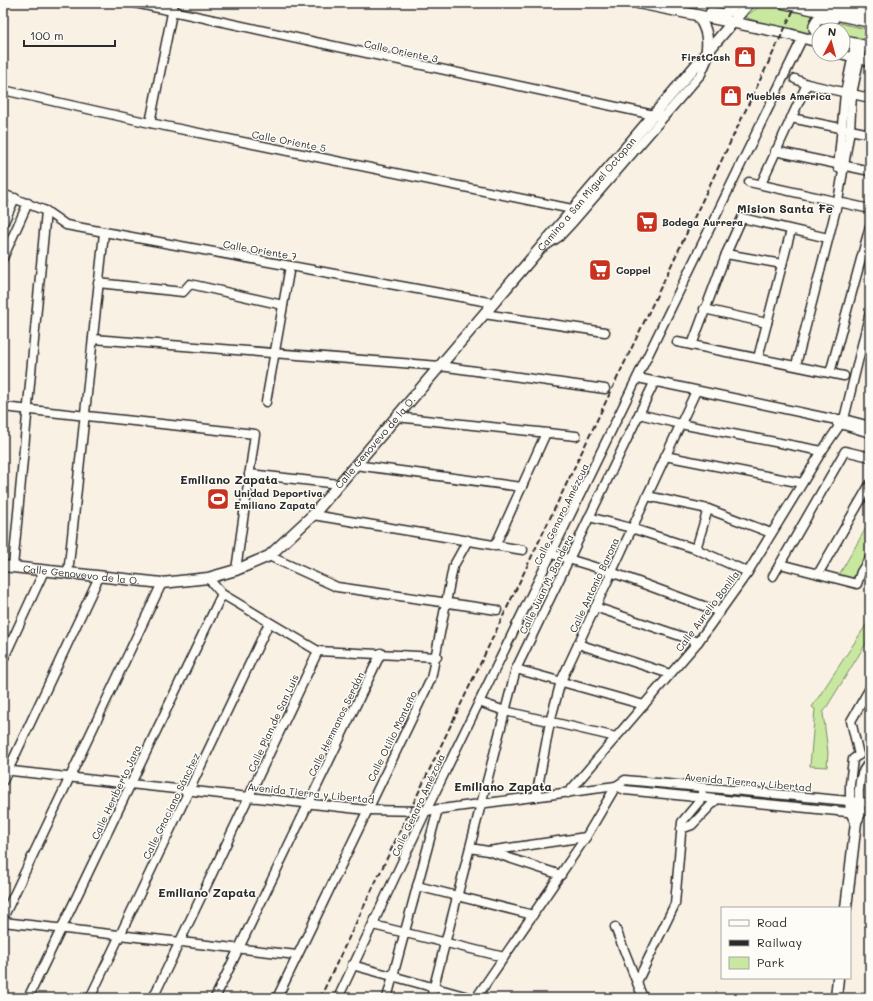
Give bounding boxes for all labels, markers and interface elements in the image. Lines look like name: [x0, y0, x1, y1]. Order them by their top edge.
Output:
scale bar: [24, 22, 115, 48]
north arrow: [811, 22, 851, 62]
text: N: [827, 24, 837, 39]
text: 100 m: [30, 27, 64, 43]
street label: Calle Oriente 3: [363, 36, 439, 66]
shop icon: FirstCash: [732, 44, 758, 70]
place label: FirstCash: [681, 50, 730, 64]
shop icon: Muebles America: [718, 83, 744, 109]
place label: Muebles America: [746, 89, 831, 103]
street label: Calle Oriente 5: [251, 127, 327, 155]
street label: Camino a San Miguel Octopan: [534, 134, 639, 254]
district label: Mision Santa Fe: [737, 200, 833, 216]
supermarket icon: Bodega Aurrera: [634, 209, 660, 235]
place label: Bodega Aurrera: [662, 215, 743, 229]
street label: Calle Oriente 7: [222, 237, 299, 263]
supermarket icon: Coppel: [587, 257, 613, 283]
place label: Coppel: [616, 263, 651, 277]
street label: Calle Genovevo de la O.: [332, 393, 418, 491]
street label: Calle Genaro Amézcua: [530, 461, 592, 567]
district label: Emiliano Zapata: [180, 471, 278, 487]
sports icon: Unidad Deportiva Emiliano Zapata: [205, 486, 231, 512]
place label: Unidad Deportiva Emiliano Zapata: [234, 486, 323, 512]
street label: Calle Juan M. Bandera: [516, 532, 576, 636]
street label: Calle Antonio Barona: [566, 535, 622, 635]
street label: Calle Genovevo de la O.: [22, 561, 141, 588]
street label: Calle Aurelio Bonilla: [672, 568, 742, 654]
street label: Calle Hermanos Serdán: [305, 669, 367, 779]
street label: Calle Plan de San Luis: [244, 672, 302, 774]
street label: Calle Otilio Montaño: [364, 688, 420, 784]
street label: Calle Heriberto Jara: [88, 742, 144, 842]
street label: Calle Graciano Sánchez: [139, 750, 203, 862]
street label: Calle Genaro Amézcua: [388, 752, 448, 858]
street label: Avenida Tierra y Libertad: [684, 769, 812, 795]
district label: Emiliano Zapata: [454, 778, 552, 794]
street label: Avenida Tierra y Libertad: [247, 779, 375, 807]
district label: Emiliano Zapata: [158, 884, 256, 900]
legend: [721, 907, 851, 979]
text: Road: [757, 914, 787, 930]
text: Railway: [757, 934, 802, 950]
text: Park: [757, 954, 784, 970]

